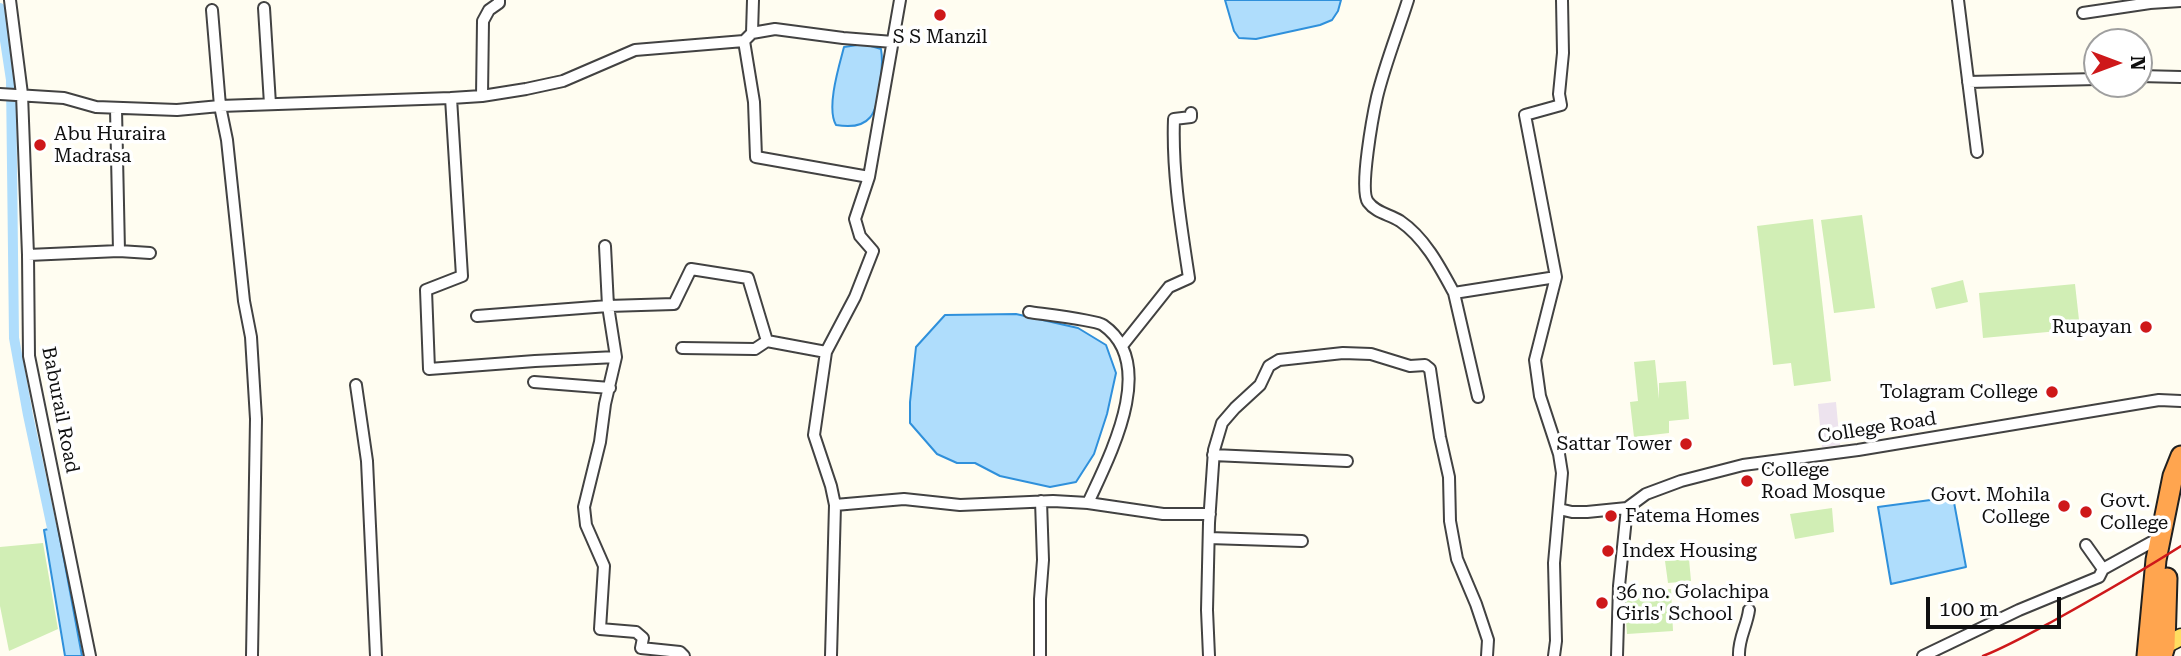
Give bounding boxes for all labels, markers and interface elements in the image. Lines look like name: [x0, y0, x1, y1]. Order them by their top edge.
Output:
marker: S S Manzil: [932, 7, 948, 23]
place label: S S Manzil: [893, 26, 987, 48]
north arrow: [2083, 28, 2153, 98]
text: N: [2126, 56, 2149, 70]
place label: Abu Huraira Madrasa: [54, 123, 166, 167]
marker: Abu Huraira Madrasa: [32, 137, 48, 153]
place label: Rupayan: [2052, 316, 2132, 338]
marker: Rupayan: [2138, 319, 2154, 335]
street label: Baburail Road: [37, 345, 83, 475]
place label: Tolagram College: [1880, 381, 2038, 403]
marker: Tolagram College: [2044, 384, 2060, 400]
street label: College Road: [1816, 407, 1938, 449]
place label: Sattar Tower: [1556, 433, 1672, 455]
marker: Sattar Tower: [1678, 436, 1694, 452]
place label: College Road Mosque: [1761, 459, 1885, 503]
marker: College Road Mosque: [1739, 473, 1755, 489]
place label: Govt. Mohila College: [1931, 484, 2050, 528]
place label: Govt. College: [2100, 490, 2168, 534]
marker: Govt. Mohila College: [2056, 498, 2072, 514]
marker: Govt. College: [2078, 504, 2094, 520]
place label: Fatema Homes: [1625, 505, 1759, 527]
marker: Fatema Homes: [1603, 508, 1619, 524]
place label: Index Housing: [1622, 540, 1757, 562]
marker: Index Housing: [1600, 543, 1616, 559]
place label: 36 no. Golachipa Girls' School: [1616, 581, 1769, 625]
scale bar: [1929, 582, 2064, 626]
marker: 36 no. Golachipa Girls' School: [1594, 595, 1610, 611]
text: 100 m: [1939, 597, 1999, 621]

